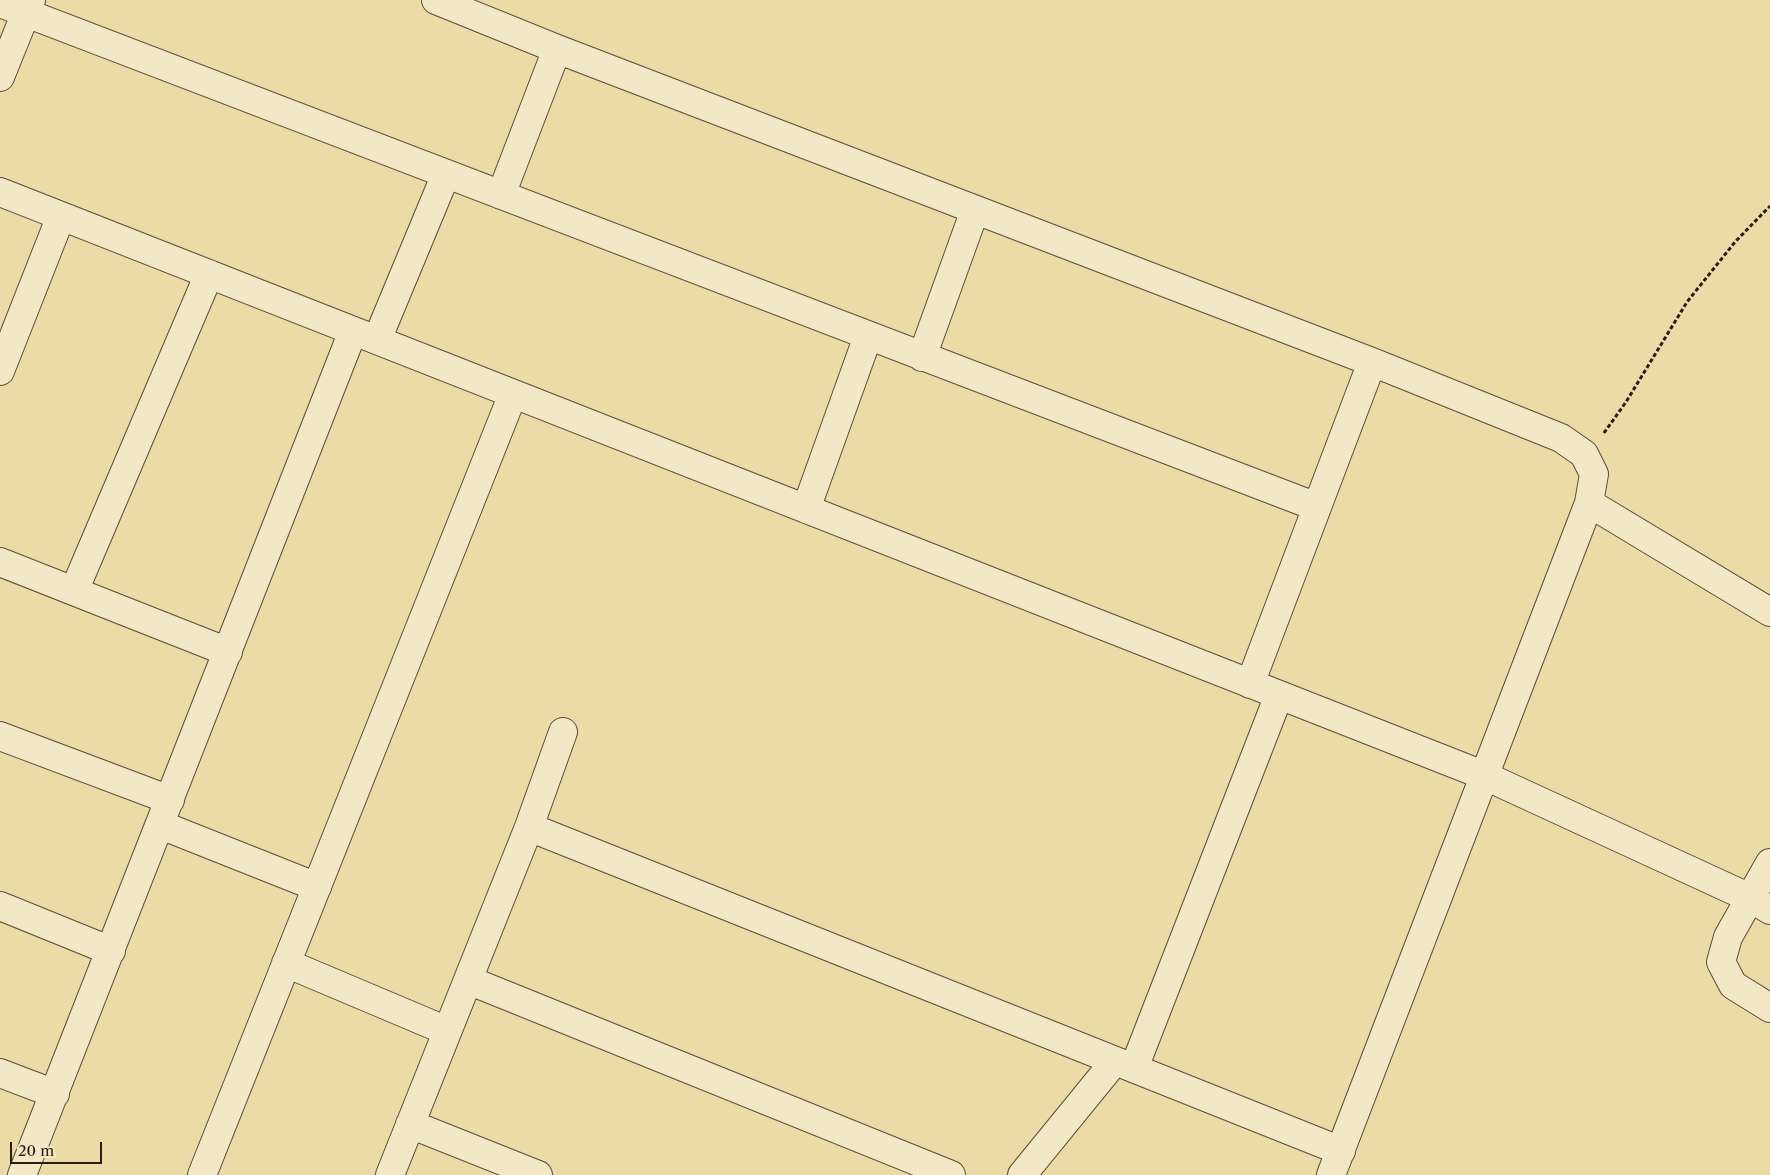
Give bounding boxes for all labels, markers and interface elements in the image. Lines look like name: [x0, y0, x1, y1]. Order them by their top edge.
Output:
scale bar: [12, 1132, 105, 1164]
text: 20 m: [18, 1141, 54, 1160]

